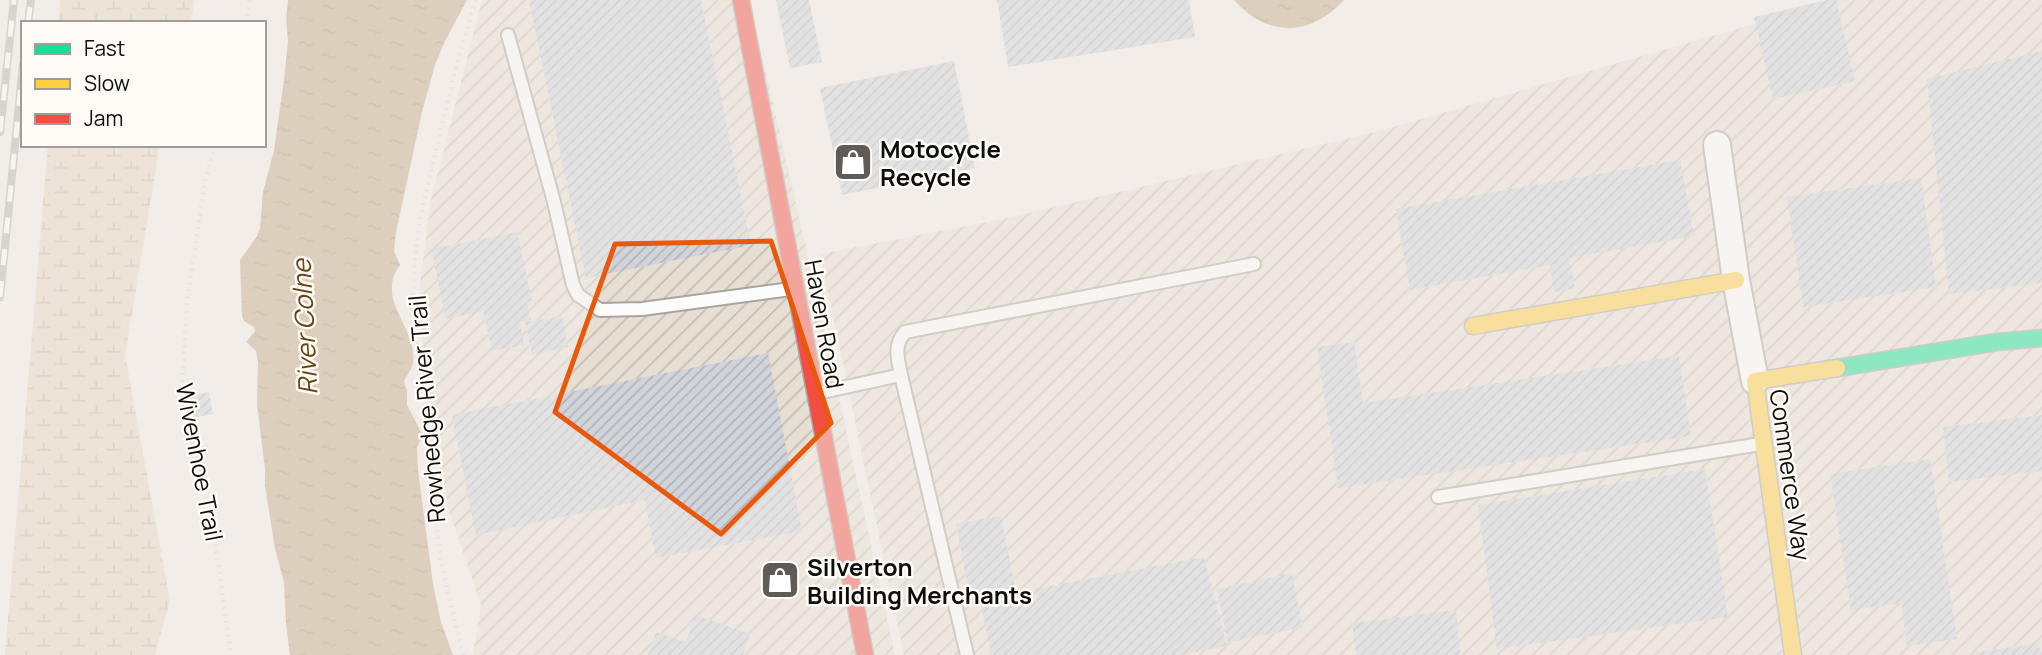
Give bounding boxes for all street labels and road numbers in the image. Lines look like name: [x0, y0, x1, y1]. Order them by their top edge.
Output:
street label: Haven Road: [797, 257, 853, 391]
street label: Rowhedge River Trail: [400, 294, 452, 524]
street label: Wivenhoe Trail: [169, 380, 231, 544]
street label: Commerce Way: [1763, 387, 1819, 563]

